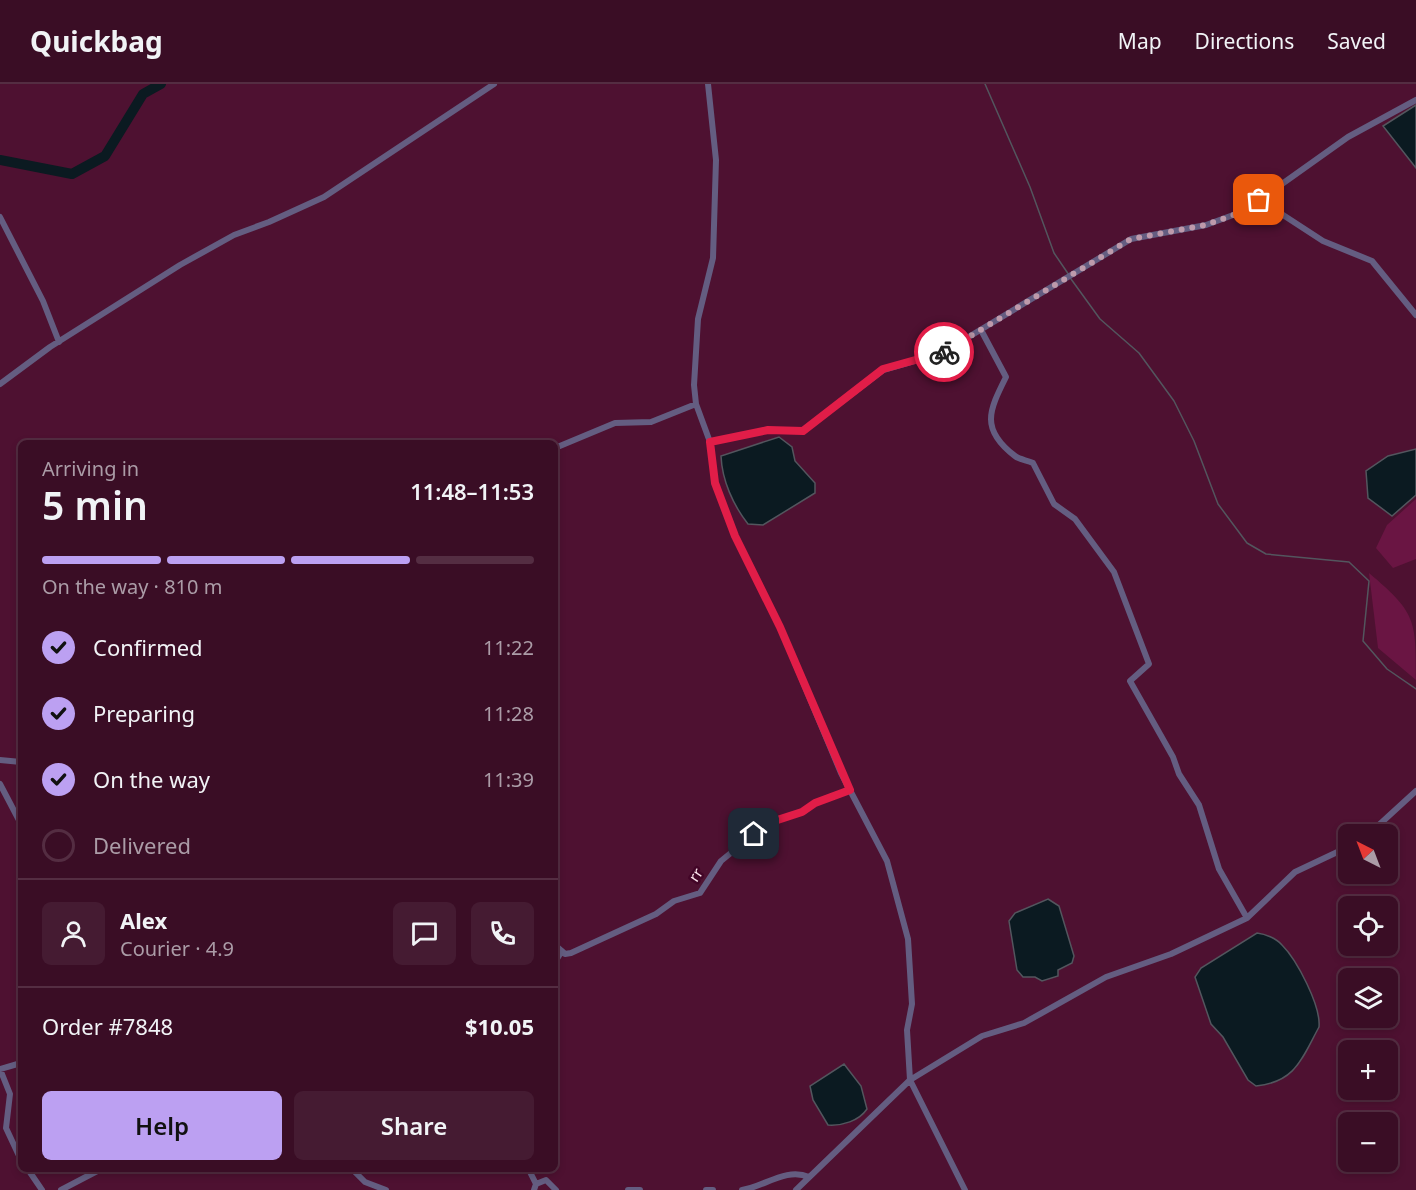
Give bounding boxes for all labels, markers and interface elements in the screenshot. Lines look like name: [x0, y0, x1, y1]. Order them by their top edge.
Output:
text: Quickbag: [30, 22, 163, 60]
text: Map: [1118, 27, 1162, 55]
text: Directions: [1195, 27, 1294, 55]
text: Saved: [1327, 27, 1386, 55]
pin: [1233, 174, 1284, 225]
icon: bag: [1242, 183, 1275, 216]
courier: [914, 322, 974, 382]
icon: bike: [928, 336, 961, 369]
text: Arriving in: [42, 455, 139, 482]
text: 11:48–11:53: [410, 476, 534, 506]
text: 5 min: [42, 478, 148, 531]
text: On the way · 810 m: [42, 573, 222, 600]
icon: check: [42, 631, 75, 664]
text: Confirmed: [93, 632, 203, 662]
text: 11:22: [483, 634, 534, 661]
icon: check: [42, 697, 75, 730]
text: Preparing: [93, 698, 195, 728]
text: 11:28: [483, 700, 534, 727]
icon: check: [42, 763, 75, 796]
text: On the way: [93, 764, 210, 794]
text: 11:39: [483, 766, 534, 793]
pin: [728, 808, 779, 859]
icon: home: [737, 817, 770, 850]
north arrow: [1338, 824, 1398, 884]
map controls: [1338, 824, 1398, 1172]
text: Delivered: [93, 830, 191, 860]
street label: rr: [683, 864, 707, 885]
button: locate: [1338, 896, 1398, 956]
button: person: [42, 902, 105, 965]
button: chat: [393, 902, 456, 965]
button: phone: [471, 902, 534, 965]
text: Alex: [120, 905, 167, 935]
text: Courier · 4.9: [120, 935, 234, 962]
button: layers: [1338, 968, 1398, 1028]
text: Order #7848: [42, 1011, 173, 1041]
text: $10.05: [465, 1011, 534, 1041]
button: +: [1338, 1040, 1398, 1100]
button: Help: [42, 1091, 282, 1160]
button: Share: [294, 1091, 534, 1160]
button: −: [1338, 1112, 1398, 1172]

